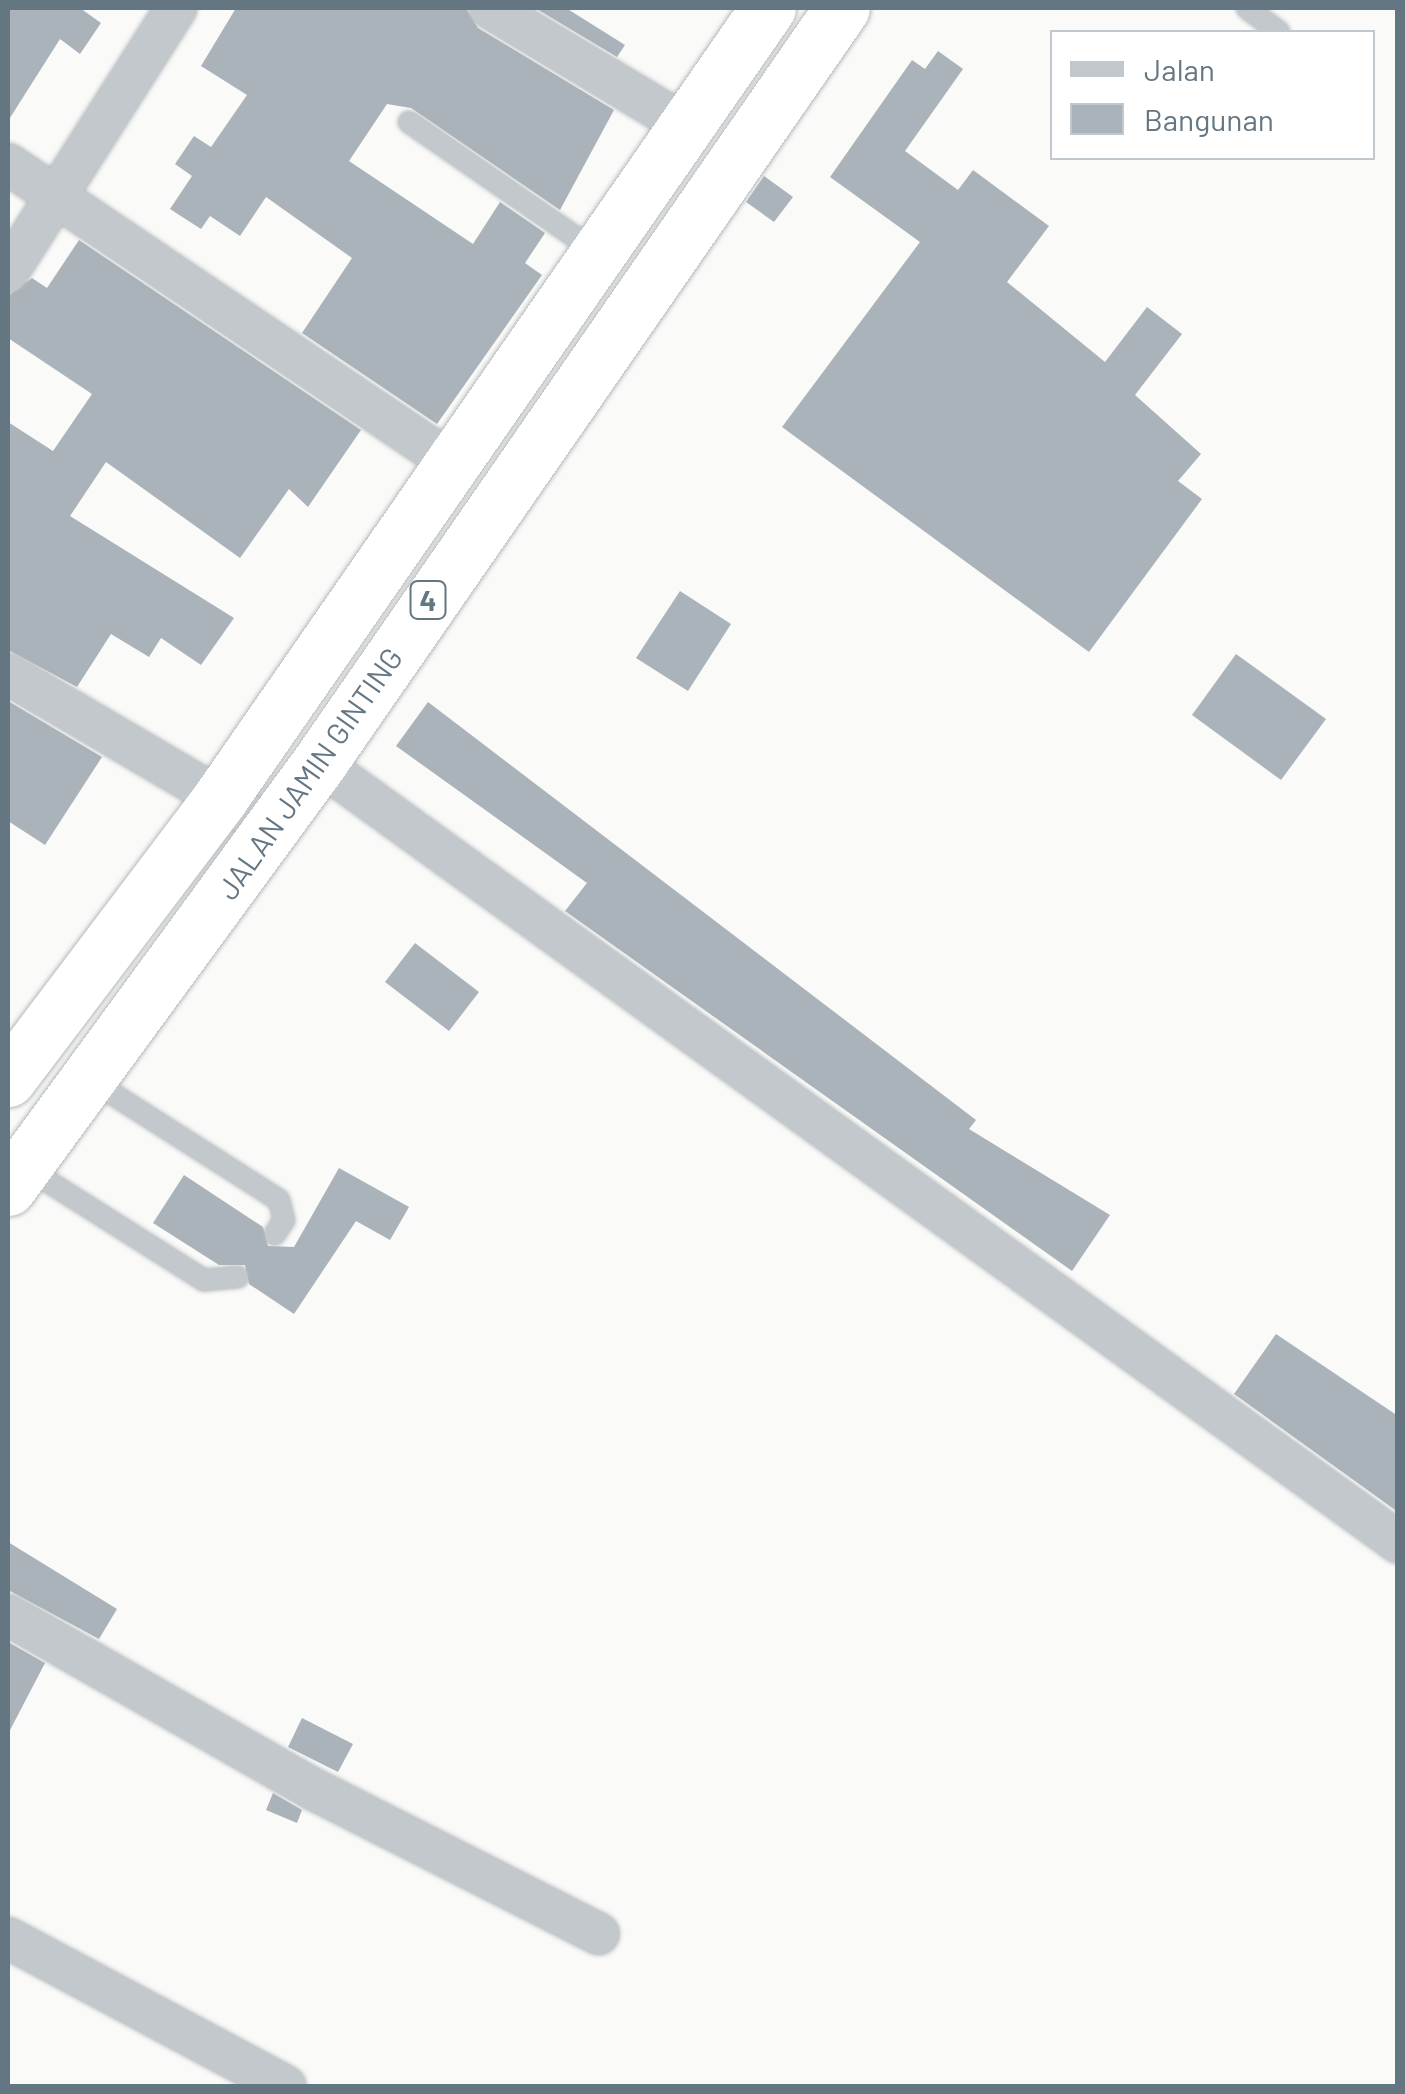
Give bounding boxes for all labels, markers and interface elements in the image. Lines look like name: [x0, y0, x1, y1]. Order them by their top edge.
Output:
legend: [1050, 30, 1375, 160]
text: Jalan: [1144, 51, 1215, 87]
text: Bangunan: [1144, 101, 1274, 137]
road number: 4: [408, 577, 448, 623]
street label: JALAN JAMIN GINTING: [209, 640, 409, 906]

